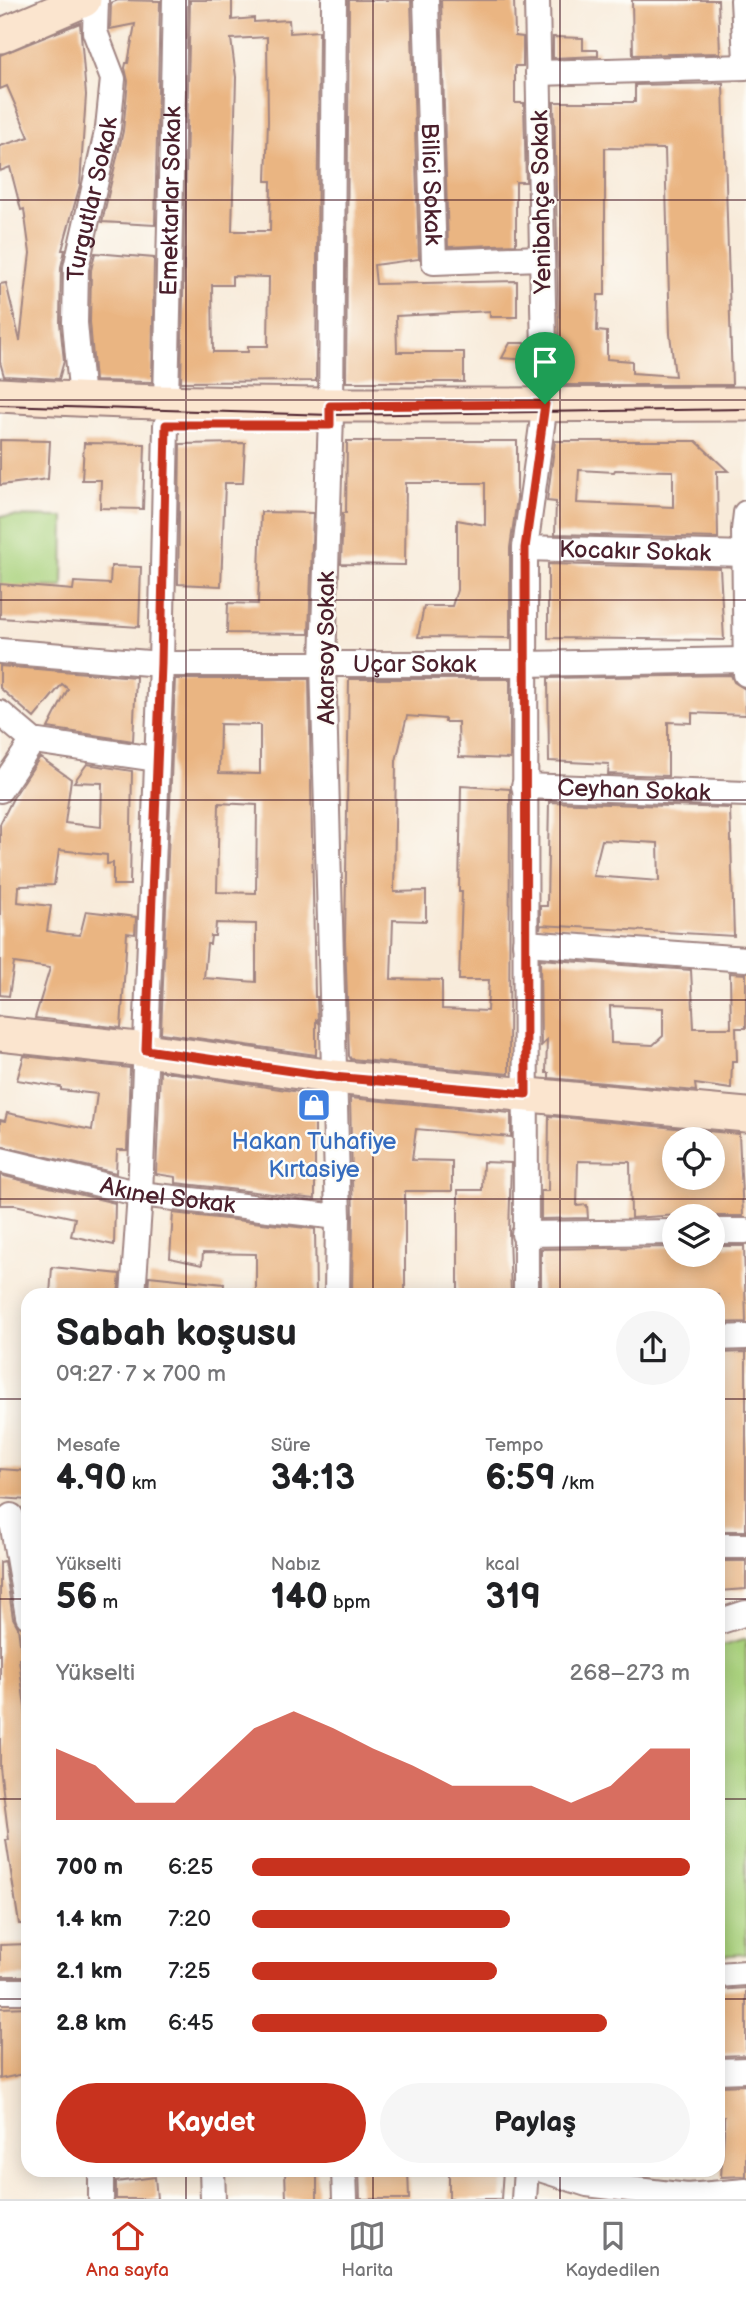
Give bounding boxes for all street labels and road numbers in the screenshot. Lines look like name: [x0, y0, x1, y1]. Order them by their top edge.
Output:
street label: Emektarlar Sokak: [154, 106, 188, 296]
street label: Yenibahçe Sokak: [525, 110, 558, 295]
street label: Turgutlar Sokak: [62, 116, 124, 281]
street label: Bilici Sokak: [415, 122, 447, 246]
street label: Kocakır Sokak: [558, 535, 712, 568]
street label: Akarsoy Sokak: [312, 571, 341, 725]
street label: Uçar Sokak: [353, 650, 476, 679]
street label: Ceyhan Sokak: [557, 773, 711, 808]
street label: Akınel Sokak: [97, 1171, 237, 1220]

